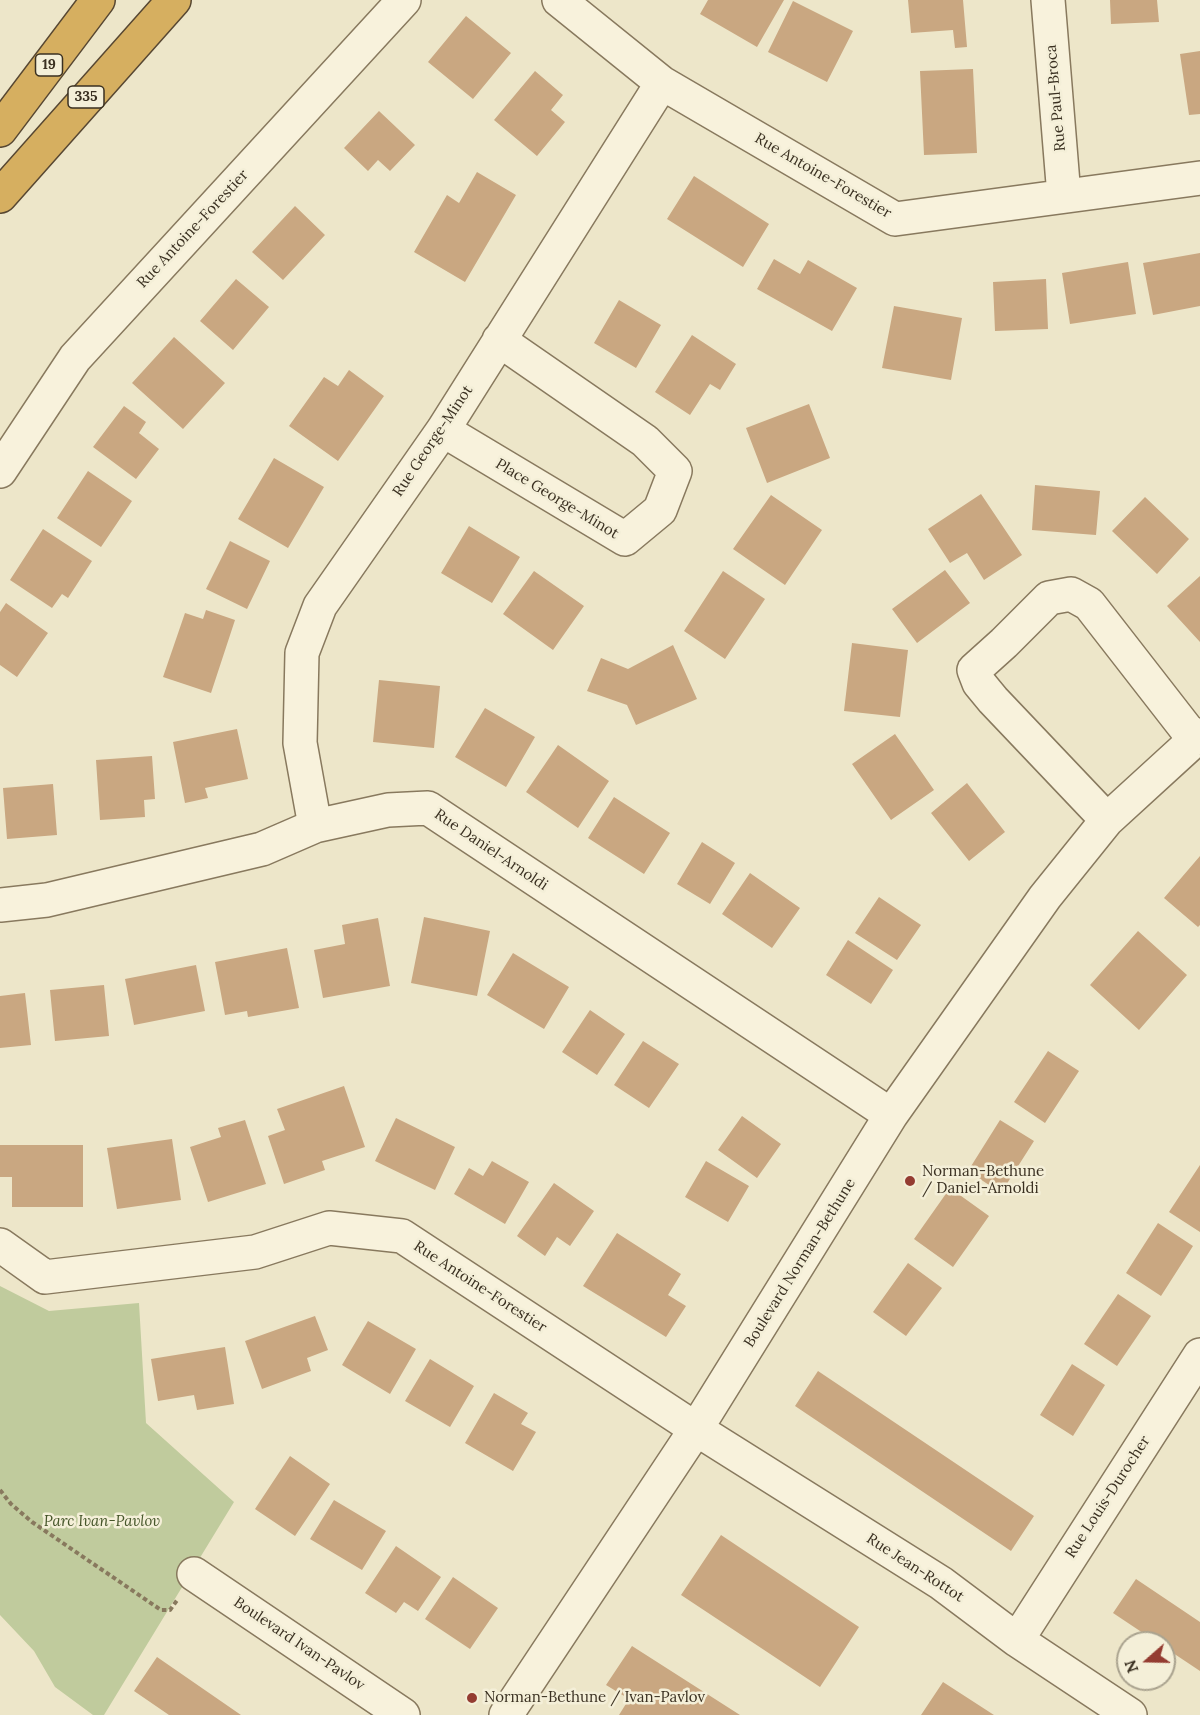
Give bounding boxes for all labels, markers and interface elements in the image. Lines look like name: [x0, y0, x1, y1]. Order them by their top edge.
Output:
street label: Rue Paul-Broca: [1042, 44, 1070, 152]
road number: 19: [36, 54, 62, 76]
road number: 335: [68, 86, 104, 108]
street label: Rue Antoine-Forestier: [751, 130, 895, 222]
street label: Rue Antoine-Forestier: [134, 166, 252, 292]
street label: Rue George-Minot: [389, 382, 477, 500]
street label: Place George-Minot: [492, 455, 622, 543]
street label: Rue Daniel-Arnoldi: [431, 805, 551, 895]
place label: Norman-Bethune / Daniel-Arnoldi: [922, 1163, 1044, 1198]
marker: Norman-Bethune / Daniel-Arnoldi: [903, 1174, 917, 1188]
street label: Boulevard Norman-Bethune: [740, 1175, 860, 1351]
street label: Rue Antoine-Forestier: [410, 1237, 550, 1337]
street label: Rue Louis-Durocher: [1062, 1433, 1154, 1561]
park label: Parc Ivan-Pavlov: [44, 1513, 160, 1531]
street label: Rue Jean-Rottot: [863, 1530, 967, 1606]
street label: Boulevard Ivan-Pavlov: [230, 1593, 368, 1695]
north arrow: [1116, 1631, 1176, 1691]
text: N: [1119, 1657, 1142, 1676]
place label: Norman-Bethune / Ivan-Pavlov: [484, 1689, 705, 1707]
marker: Norman-Bethune / Ivan-Pavlov: [465, 1691, 479, 1705]

